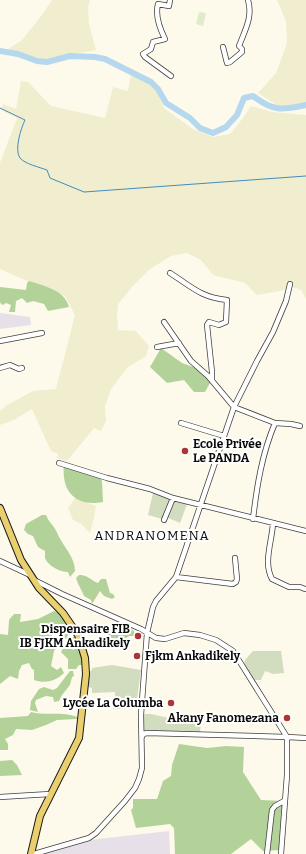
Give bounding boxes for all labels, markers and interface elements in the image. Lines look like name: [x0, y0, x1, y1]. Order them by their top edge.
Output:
place label: Ecole Privée Le PANDA: [193, 437, 262, 465]
marker: Ecole Privée Le PANDA: [180, 446, 190, 456]
district label: ANDRANOMENA: [94, 528, 210, 543]
place label: Dispensaire FIB IB FJKM Ankadikely: [20, 622, 130, 650]
marker: Dispensaire FIB IB FJKM Ankadikely: [133, 631, 143, 641]
place label: Fjkm Ankadikely: [145, 649, 240, 664]
marker: Fjkm Ankadikely: [132, 651, 142, 661]
place label: Lycée La Columba: [63, 696, 163, 710]
marker: Lycée La Columba: [166, 698, 176, 708]
place label: Akany Fanomezana: [168, 711, 279, 725]
marker: Akany Fanomezana: [282, 713, 292, 723]

